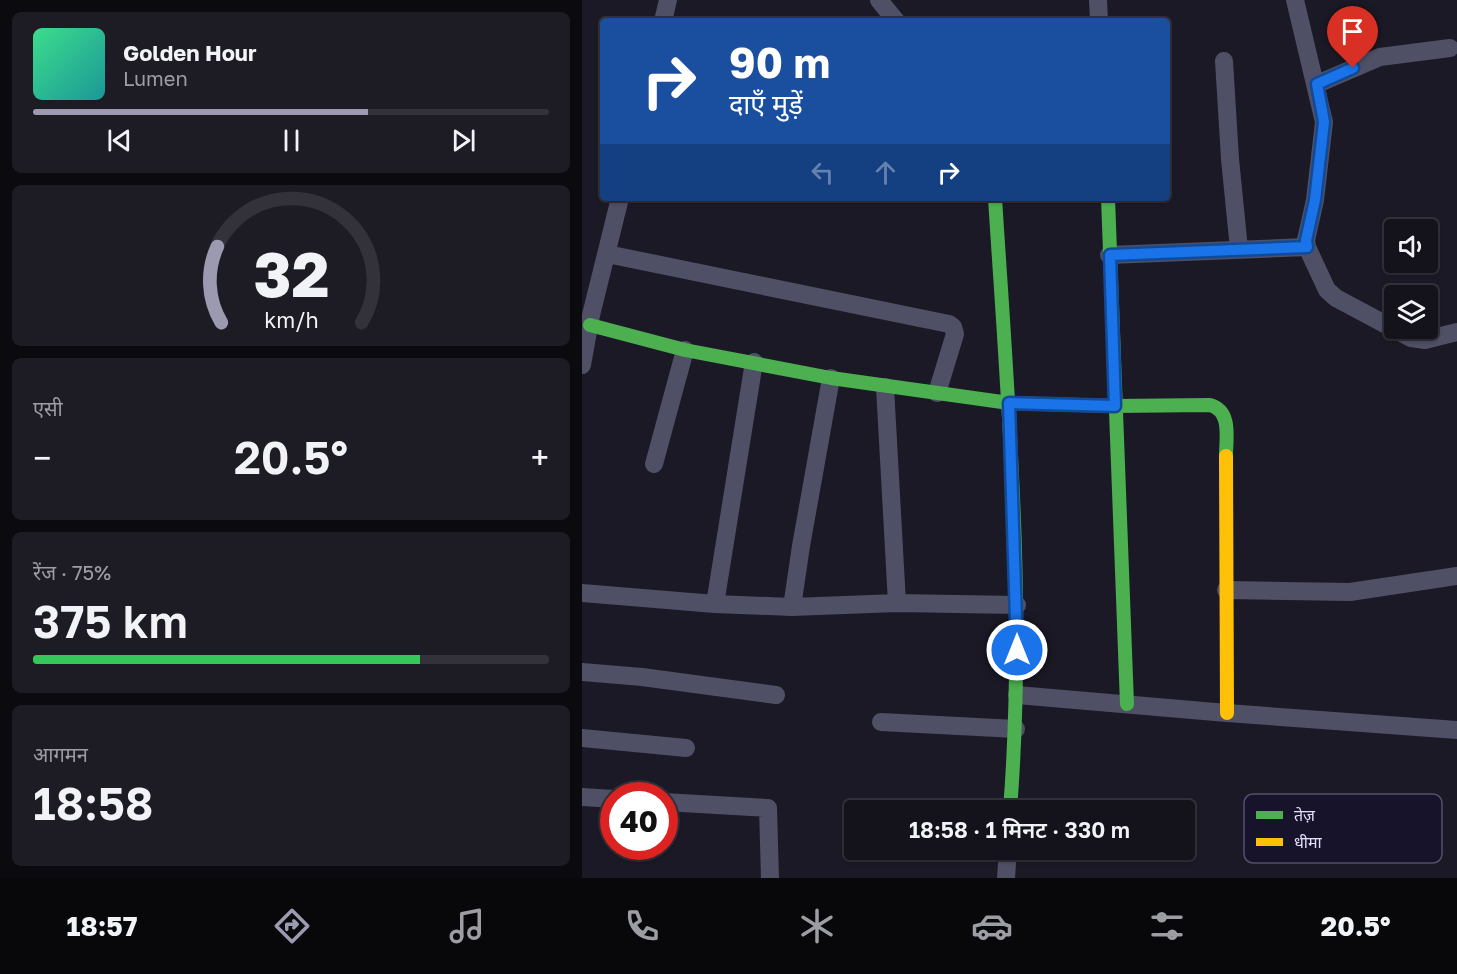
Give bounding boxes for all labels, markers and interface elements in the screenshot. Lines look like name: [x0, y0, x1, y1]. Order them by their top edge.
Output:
pin: [1327, 6, 1378, 68]
icon: arrive: [1336, 15, 1369, 48]
text: 90 m: [729, 37, 830, 87]
text: Golden Hour: [123, 39, 257, 66]
icon: right: [630, 42, 708, 120]
text: Lumen: [123, 66, 188, 90]
text: दाएँ मुड़ें: [729, 88, 803, 120]
icon: previous: [103, 124, 136, 157]
icon: pause: [275, 124, 308, 157]
icon: next: [447, 124, 480, 157]
icon: left: [806, 156, 839, 189]
icon: ahead: [869, 156, 902, 189]
icon: right: [932, 156, 965, 189]
map controls: [1384, 219, 1438, 339]
button: sound: [1384, 219, 1438, 273]
text: 32: [253, 236, 329, 311]
button: layers: [1384, 285, 1438, 339]
text: km/h: [264, 307, 318, 333]
text: एसी: [33, 396, 63, 420]
text: 20.5°: [234, 430, 348, 484]
text: −: [33, 438, 51, 477]
text: +: [531, 438, 549, 477]
text: रेंज · 75%: [33, 560, 111, 584]
text: 375 km: [33, 594, 188, 648]
position arrow: [985, 618, 1049, 682]
text: आगमन: [33, 742, 88, 766]
text: 18:58: [33, 776, 153, 830]
speed limit sign: 40: [600, 782, 678, 860]
legend: [1244, 794, 1442, 863]
text: तेज़: [1294, 805, 1316, 825]
text: 18:58 · 1 मिनट · 330 m: [909, 816, 1130, 843]
text: धीमा: [1294, 832, 1323, 852]
icon: directions: [271, 905, 313, 947]
icon: music: [446, 905, 488, 947]
icon: phone: [621, 905, 663, 947]
icon: climate: [796, 905, 838, 947]
icon: car: [971, 905, 1013, 947]
icon: filters: [1146, 905, 1188, 947]
text: 18:57: [67, 910, 138, 942]
text: 20.5°: [1321, 910, 1390, 942]

